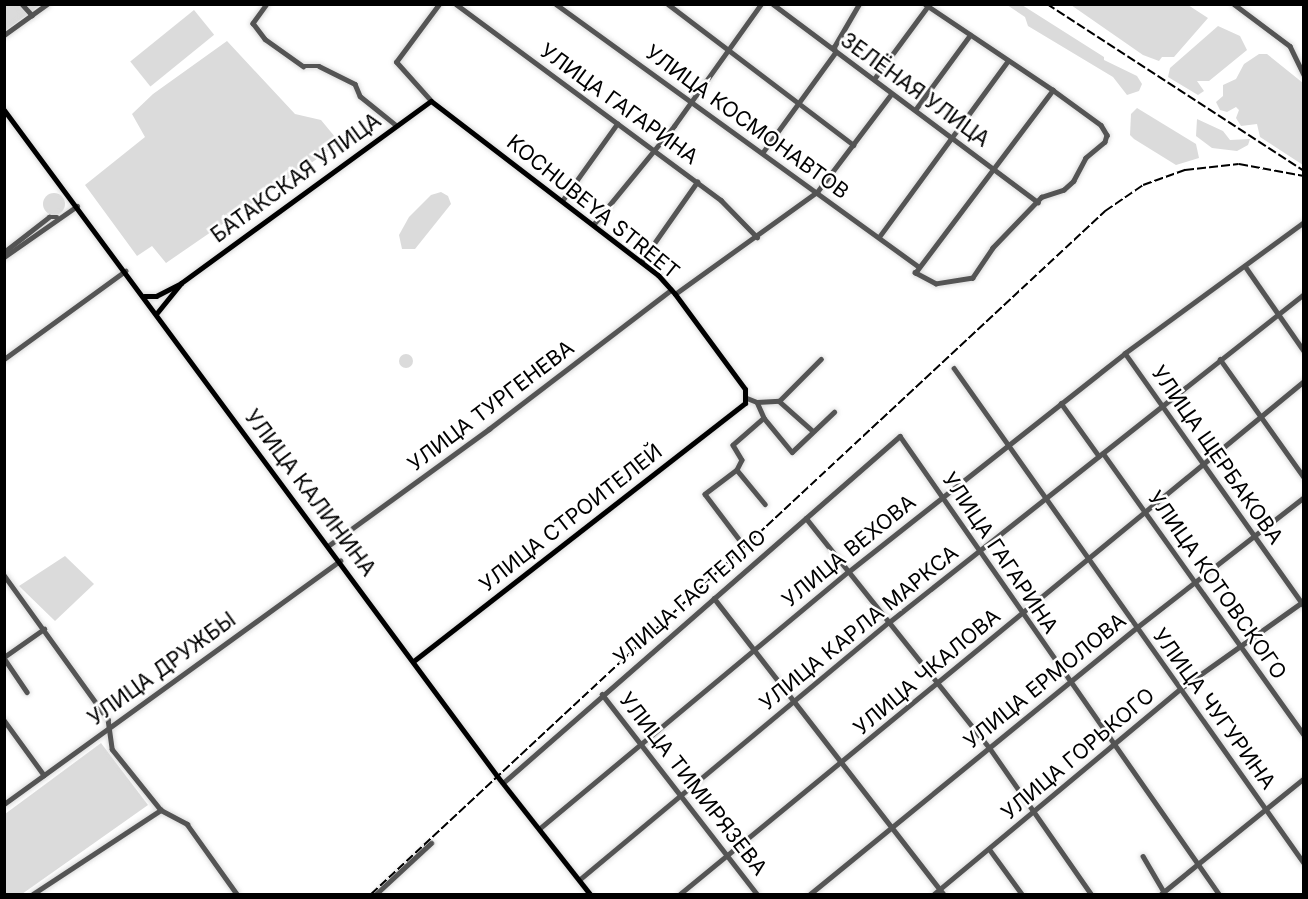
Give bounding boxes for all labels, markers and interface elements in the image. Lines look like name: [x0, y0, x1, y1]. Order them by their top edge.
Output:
street label: ЗЕЛЁНАЯ УЛИЦА: [836, 28, 994, 152]
street label: УЛИЦА ГАГАРИНА: [535, 38, 703, 170]
street label: УЛИЦА КОСМОНАВТОВ: [640, 40, 854, 204]
street label: БАТАКСКАЯ УЛИЦА: [206, 108, 386, 248]
street label: KOCHUBEYA STREET: [502, 130, 684, 284]
street label: УЛИЦА ТУРГЕНЕВА: [403, 335, 579, 477]
street label: УЛИЦА ЩЕРБАКОВА: [1146, 361, 1288, 549]
street label: УЛИЦА КАЛИНИНА: [239, 405, 381, 581]
street label: УЛИЦА СТРОИТЕЛЕЙ: [475, 439, 667, 597]
street label: УЛИЦА ГАГАРИНА: [937, 467, 1063, 639]
street label: УЛИЦА КОТОВСКОГО: [1142, 486, 1292, 684]
street label: УЛИЦА ВЕХОВА: [777, 489, 921, 613]
street label: УЛИЦА ГАСТЕЛЛО: [609, 524, 771, 670]
street label: УЛИЦА КАРЛА МАРКСА: [755, 540, 963, 716]
street label: УЛИЦА ЧКАЛОВА: [849, 603, 1005, 741]
street label: УЛИЦА ДРУЖБЫ: [83, 607, 241, 731]
street label: УЛИЦА ЕРМОЛОВА: [959, 608, 1131, 754]
street label: УЛИЦА ЧУГУРИНА: [1147, 624, 1281, 794]
street label: УЛИЦА ГОРЬКОГО: [996, 683, 1160, 825]
street label: УЛИЦА ТИМИРЯЗЕВА: [614, 688, 772, 880]

